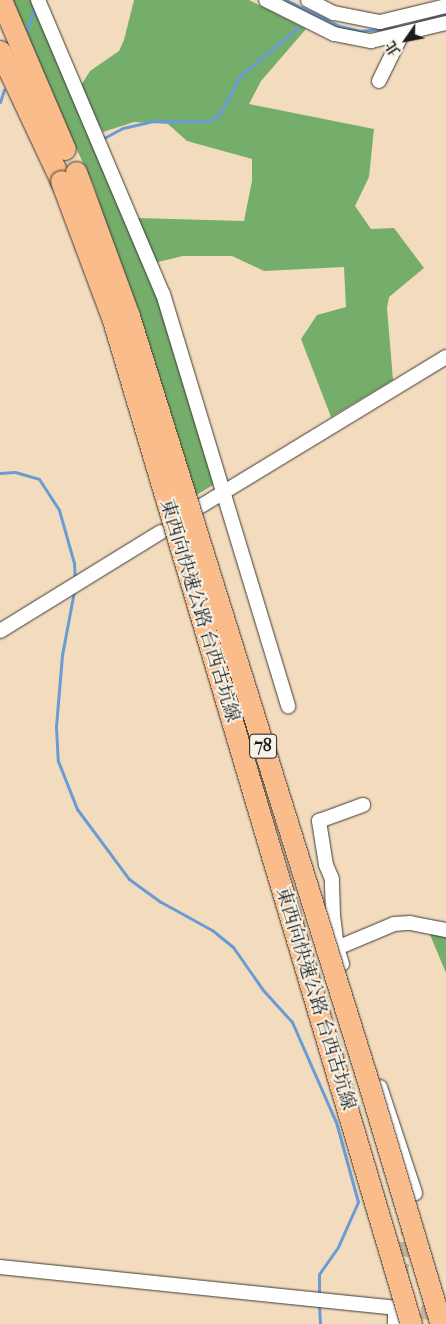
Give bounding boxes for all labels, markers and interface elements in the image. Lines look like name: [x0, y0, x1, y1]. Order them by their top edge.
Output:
north arrow: [381, 15, 431, 65]
text: 北: [382, 38, 404, 59]
street label: 東西向快速公路 台西古坑線: [154, 497, 244, 725]
road number: 78: [248, 730, 278, 761]
street label: 東西向快速公路 台西古坑線: [270, 885, 360, 1113]

